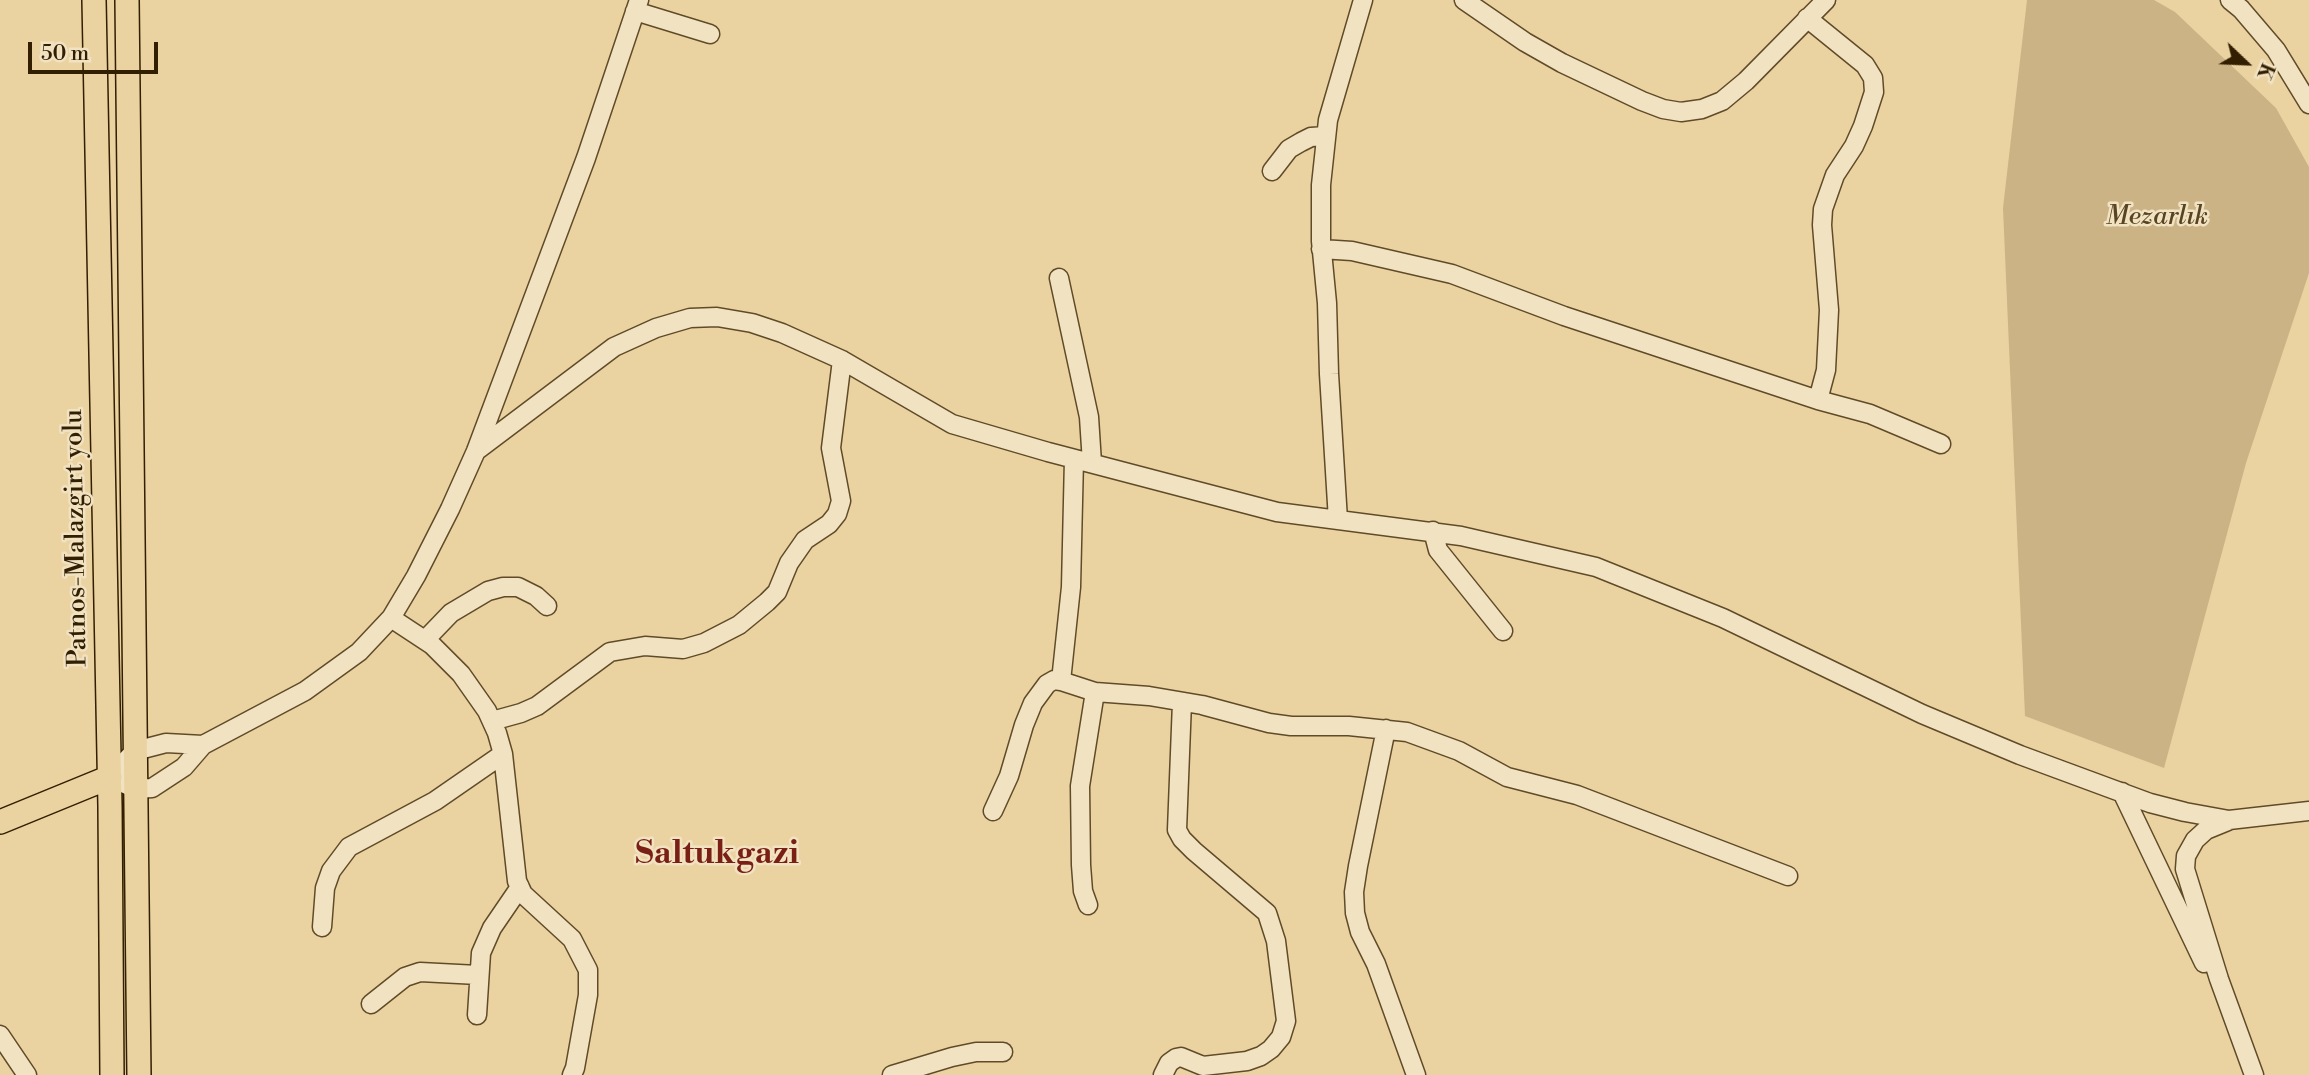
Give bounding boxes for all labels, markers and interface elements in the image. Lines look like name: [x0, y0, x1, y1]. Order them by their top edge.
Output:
scale bar: [32, 28, 161, 72]
north arrow: [2211, 28, 2281, 98]
text: 50 m: [41, 41, 89, 67]
text: K: [2251, 59, 2279, 83]
park label: Mezarlık: [2106, 202, 2208, 234]
street label: Patnos-Malazgirt yolu: [59, 409, 95, 667]
district label: Saltukgazi: [635, 835, 799, 875]

